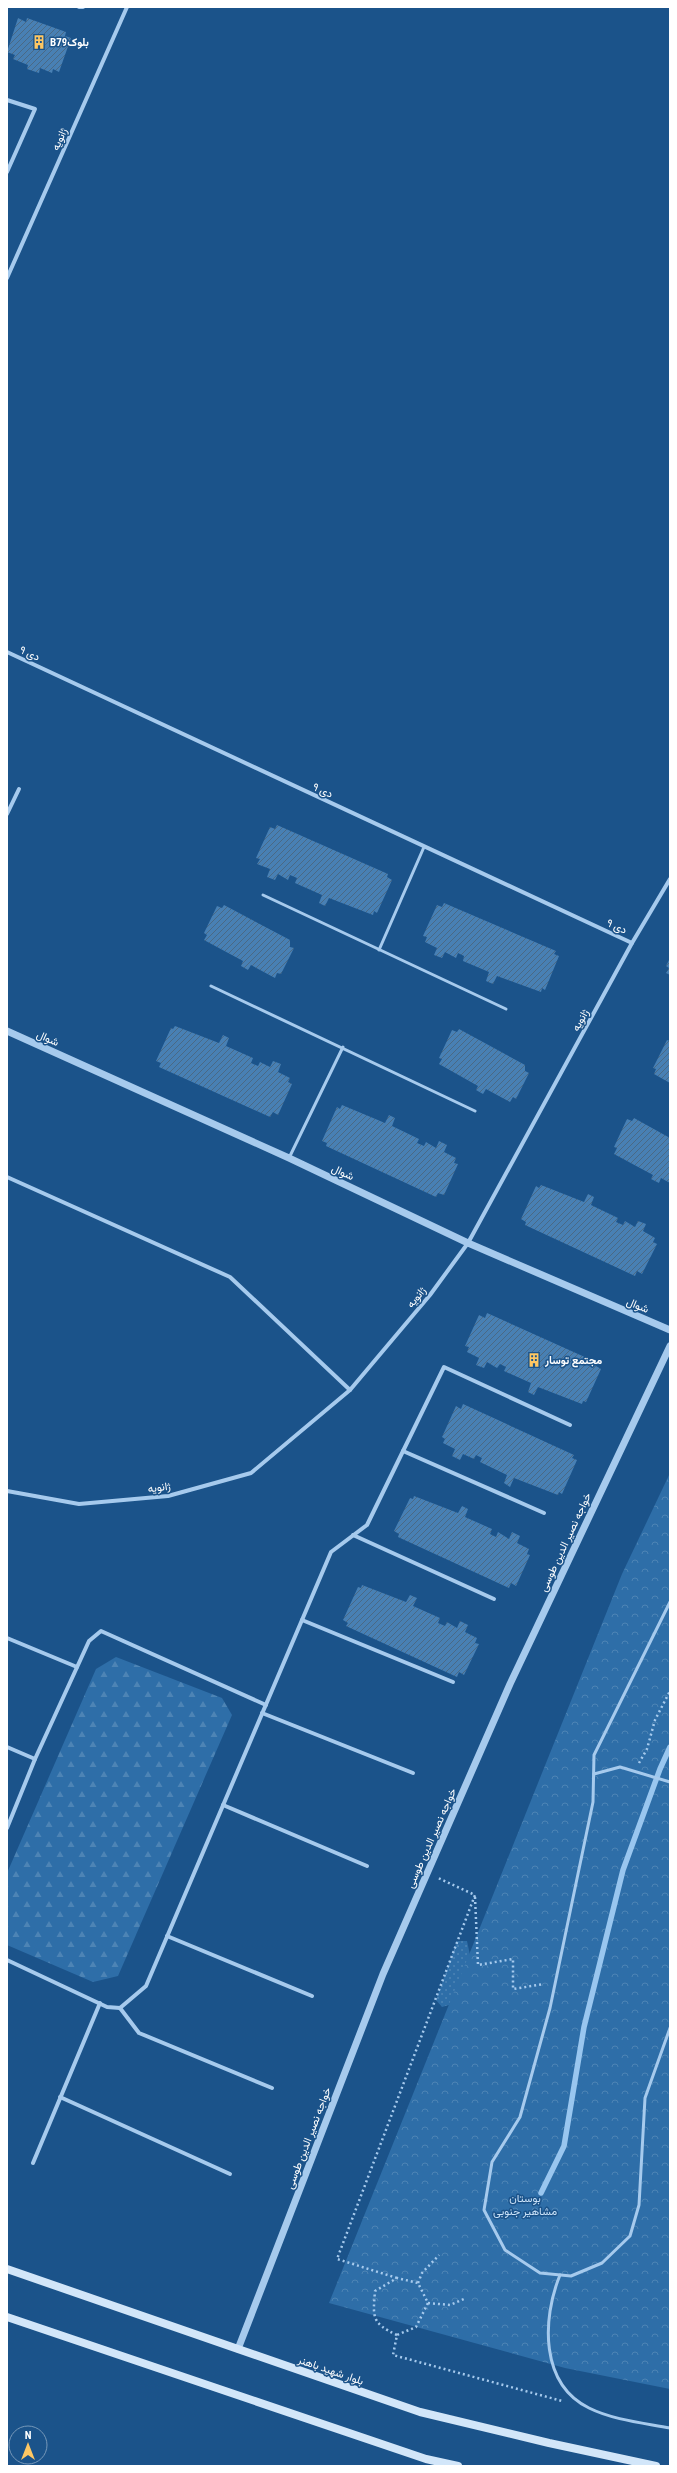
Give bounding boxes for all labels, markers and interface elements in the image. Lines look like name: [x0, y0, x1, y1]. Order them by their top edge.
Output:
building icon: B79بلوک: [31, 34, 47, 50]
place label: B79بلوک: [50, 36, 89, 49]
street label: ژانویه: [49, 126, 70, 152]
street label: ۹ دی: [18, 643, 42, 664]
street label: ۹ دی: [311, 780, 335, 801]
street label: ۹ دی: [605, 916, 629, 937]
street label: ژانویه: [569, 1007, 592, 1033]
street label: شوال: [35, 1028, 61, 1049]
street label: شوال: [330, 1162, 356, 1183]
street label: ژانویه: [404, 1284, 429, 1310]
street label: شوال: [625, 1295, 651, 1316]
building icon: مجتمع توسار: [526, 1352, 542, 1368]
place label: مجتمع توسار: [544, 1354, 602, 1368]
street label: ژانویه: [147, 1479, 172, 1496]
street label: خواجه نصیر الدین طوسی: [537, 1491, 594, 1594]
street label: خواجه نصیر الدین طوسی: [404, 1786, 459, 1890]
street label: خواجه نصیر الدین طوسی: [283, 2086, 334, 2191]
park label: بوستان مشاهیر جنوبی: [493, 2192, 557, 2218]
street label: بلوار شهید باهنر: [295, 2353, 365, 2388]
north arrow: [8, 2425, 48, 2465]
text: N: [25, 2429, 32, 2442]

